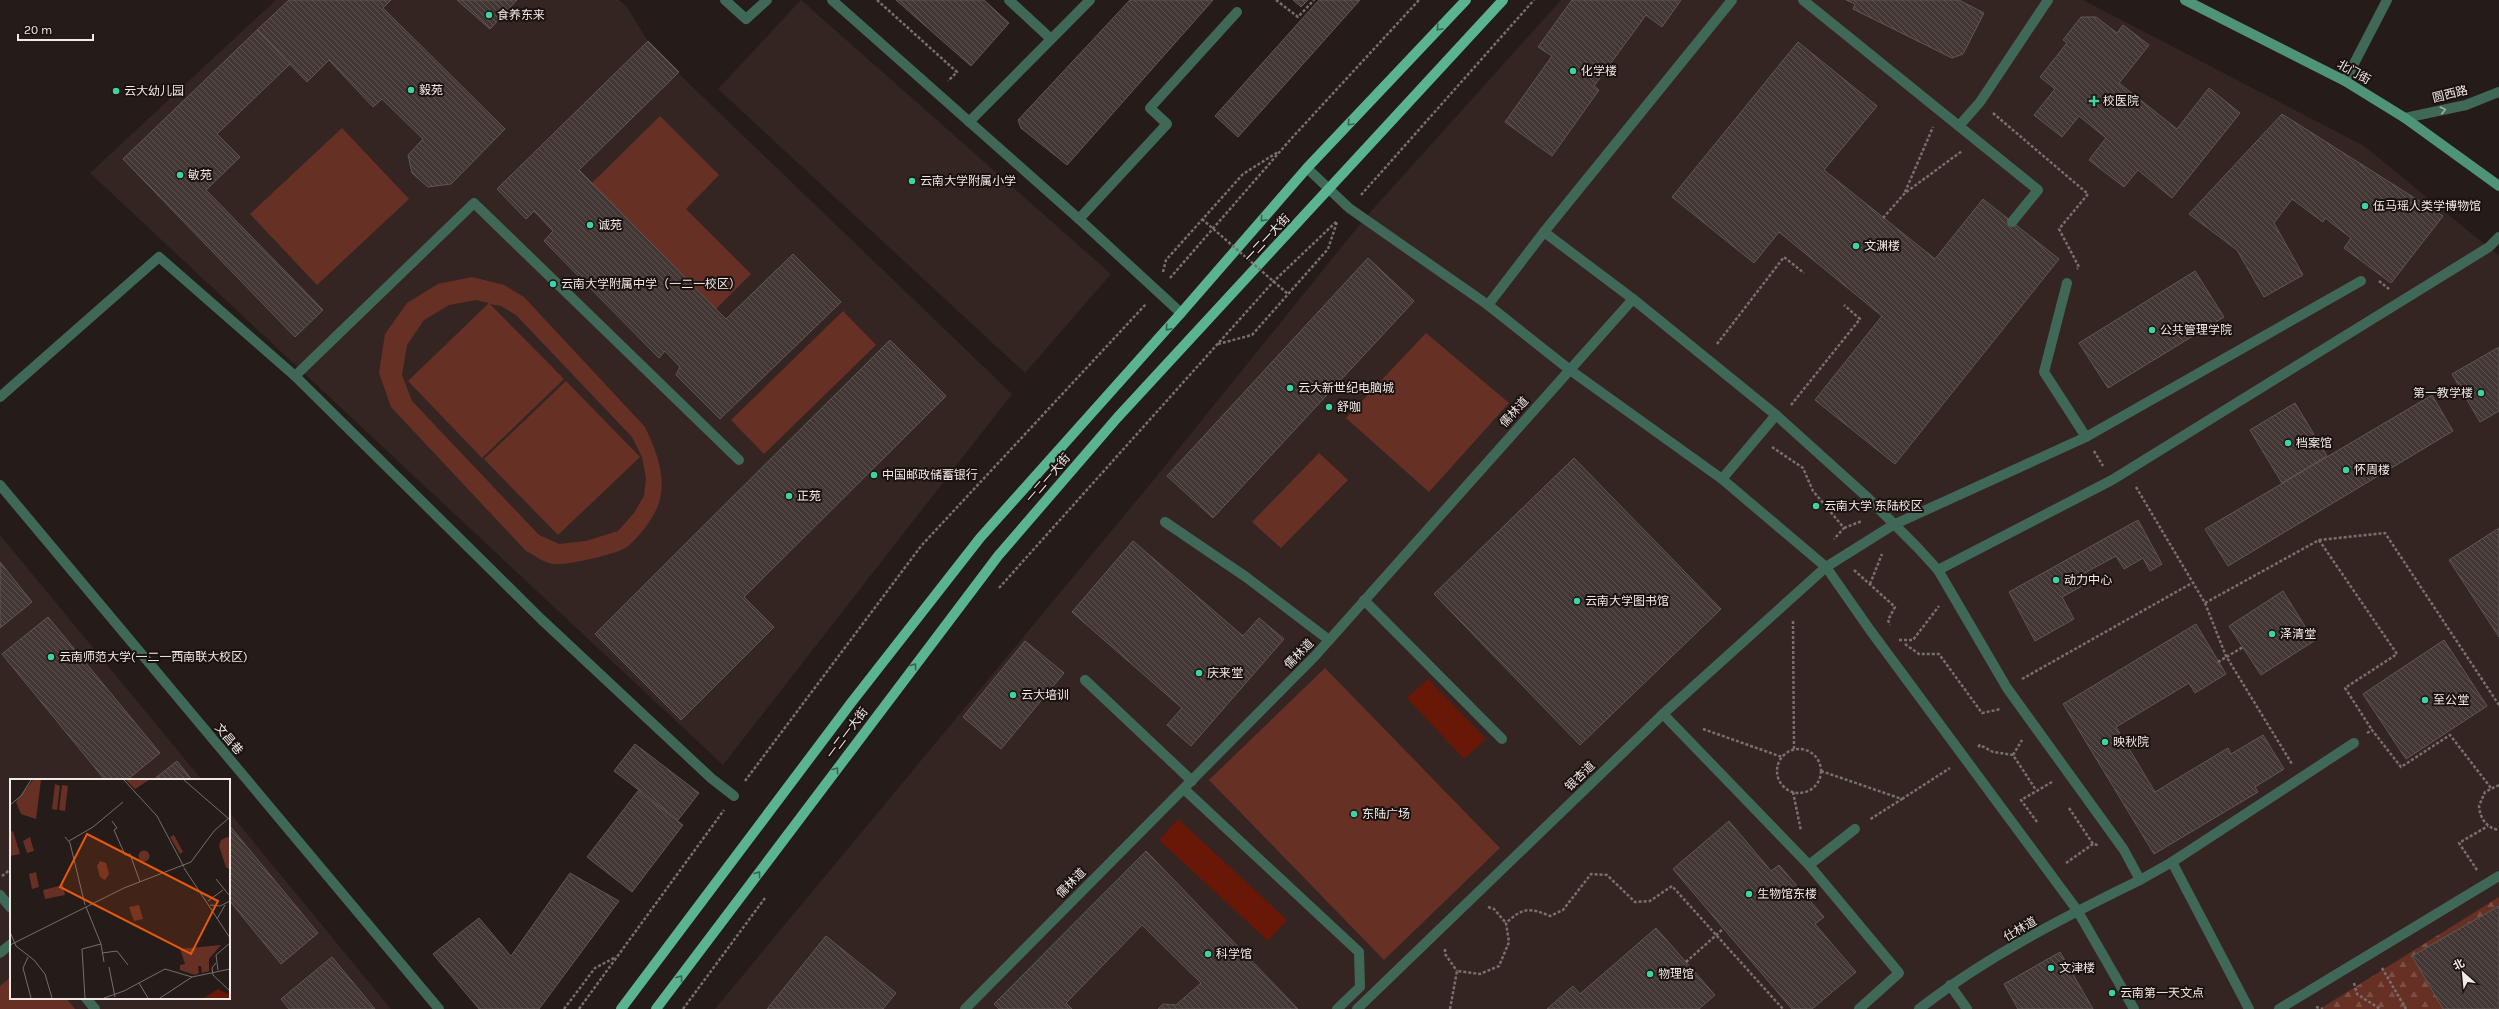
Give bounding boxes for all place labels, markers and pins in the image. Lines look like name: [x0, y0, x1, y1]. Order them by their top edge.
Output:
place label: 食养东来: [497, 8, 545, 22]
marker: 食养东来: [484, 10, 494, 20]
place label: 化学楼: [1581, 64, 1617, 78]
marker: 化学楼: [1568, 66, 1578, 76]
place label: 毅苑: [419, 83, 443, 97]
place label: 云大幼儿园: [124, 84, 184, 98]
marker: 毅苑: [406, 85, 416, 95]
marker: 云大幼儿园: [111, 86, 121, 96]
place label: 校医院: [2103, 94, 2139, 108]
marker: 校医院: [2088, 95, 2100, 107]
place label: 敏苑: [188, 168, 212, 182]
marker: 敏苑: [175, 170, 185, 180]
place label: 云南大学附属小学: [920, 174, 1016, 188]
marker: 云南大学附属小学: [907, 176, 917, 186]
place label: 伍马瑶人类学博物馆: [2373, 199, 2481, 213]
marker: 伍马瑶人类学博物馆: [2360, 201, 2370, 211]
place label: 诚苑: [598, 218, 622, 232]
marker: 诚苑: [585, 220, 595, 230]
place label: 文渊楼: [1864, 239, 1900, 253]
marker: 文渊楼: [1851, 241, 1861, 251]
place label: 云南大学附属中学（一二一校区）: [561, 277, 741, 291]
marker: 云南大学附属中学（一二一校区）: [548, 279, 558, 289]
place label: 公共管理学院: [2160, 323, 2232, 337]
marker: 公共管理学院: [2147, 325, 2157, 335]
place label: 云大新世纪电脑城: [1298, 381, 1394, 395]
marker: 云大新世纪电脑城: [1285, 383, 1295, 393]
place label: 第一教学楼: [2413, 386, 2473, 400]
marker: 第一教学楼: [2476, 388, 2486, 398]
place label: 舒咖: [1337, 400, 1361, 414]
marker: 舒咖: [1324, 402, 1334, 412]
place label: 档案馆: [2296, 436, 2332, 450]
marker: 档案馆: [2283, 438, 2293, 448]
place label: 怀周楼: [2354, 463, 2390, 477]
marker: 怀周楼: [2341, 465, 2351, 475]
place label: 中国邮政储蓄银行: [882, 468, 978, 482]
marker: 中国邮政储蓄银行: [869, 470, 879, 480]
place label: 正苑: [797, 489, 821, 503]
marker: 正苑: [784, 491, 794, 501]
place label: 云南大学 东陆校区: [1824, 499, 1923, 513]
marker: 云南大学 东陆校区: [1811, 501, 1821, 511]
place label: 动力中心: [2064, 573, 2112, 587]
marker: 动力中心: [2051, 575, 2061, 585]
place label: 云南大学图书馆: [1585, 594, 1669, 608]
marker: 云南大学图书馆: [1572, 596, 1582, 606]
place label: 泽清堂: [2280, 627, 2316, 641]
marker: 泽清堂: [2267, 629, 2277, 639]
place label: 云南师范大学(一二一西南联大校区): [59, 650, 248, 664]
marker: 云南师范大学(一二一西南联大校区): [46, 652, 56, 662]
place label: 庆来堂: [1207, 666, 1243, 680]
marker: 庆来堂: [1194, 668, 1204, 678]
place label: 云大培训: [1021, 688, 1069, 702]
marker: 云大培训: [1008, 690, 1018, 700]
place label: 至公堂: [2433, 693, 2469, 707]
marker: 至公堂: [2420, 695, 2430, 705]
place label: 映秋院: [2113, 735, 2149, 749]
marker: 映秋院: [2100, 737, 2110, 747]
place label: 东陆广场: [1362, 807, 1410, 821]
marker: 东陆广场: [1349, 809, 1359, 819]
place label: 生物馆东楼: [1757, 887, 1817, 901]
marker: 生物馆东楼: [1744, 889, 1754, 899]
place label: 科学馆: [1216, 947, 1252, 961]
marker: 科学馆: [1203, 949, 1213, 959]
place label: 文津楼: [2059, 961, 2095, 975]
marker: 文津楼: [2046, 963, 2056, 973]
place label: 物理馆: [1658, 967, 1694, 981]
marker: 物理馆: [1645, 969, 1655, 979]
place label: 云南第一天文点: [2120, 986, 2204, 1000]
marker: 云南第一天文点: [2107, 988, 2117, 998]

